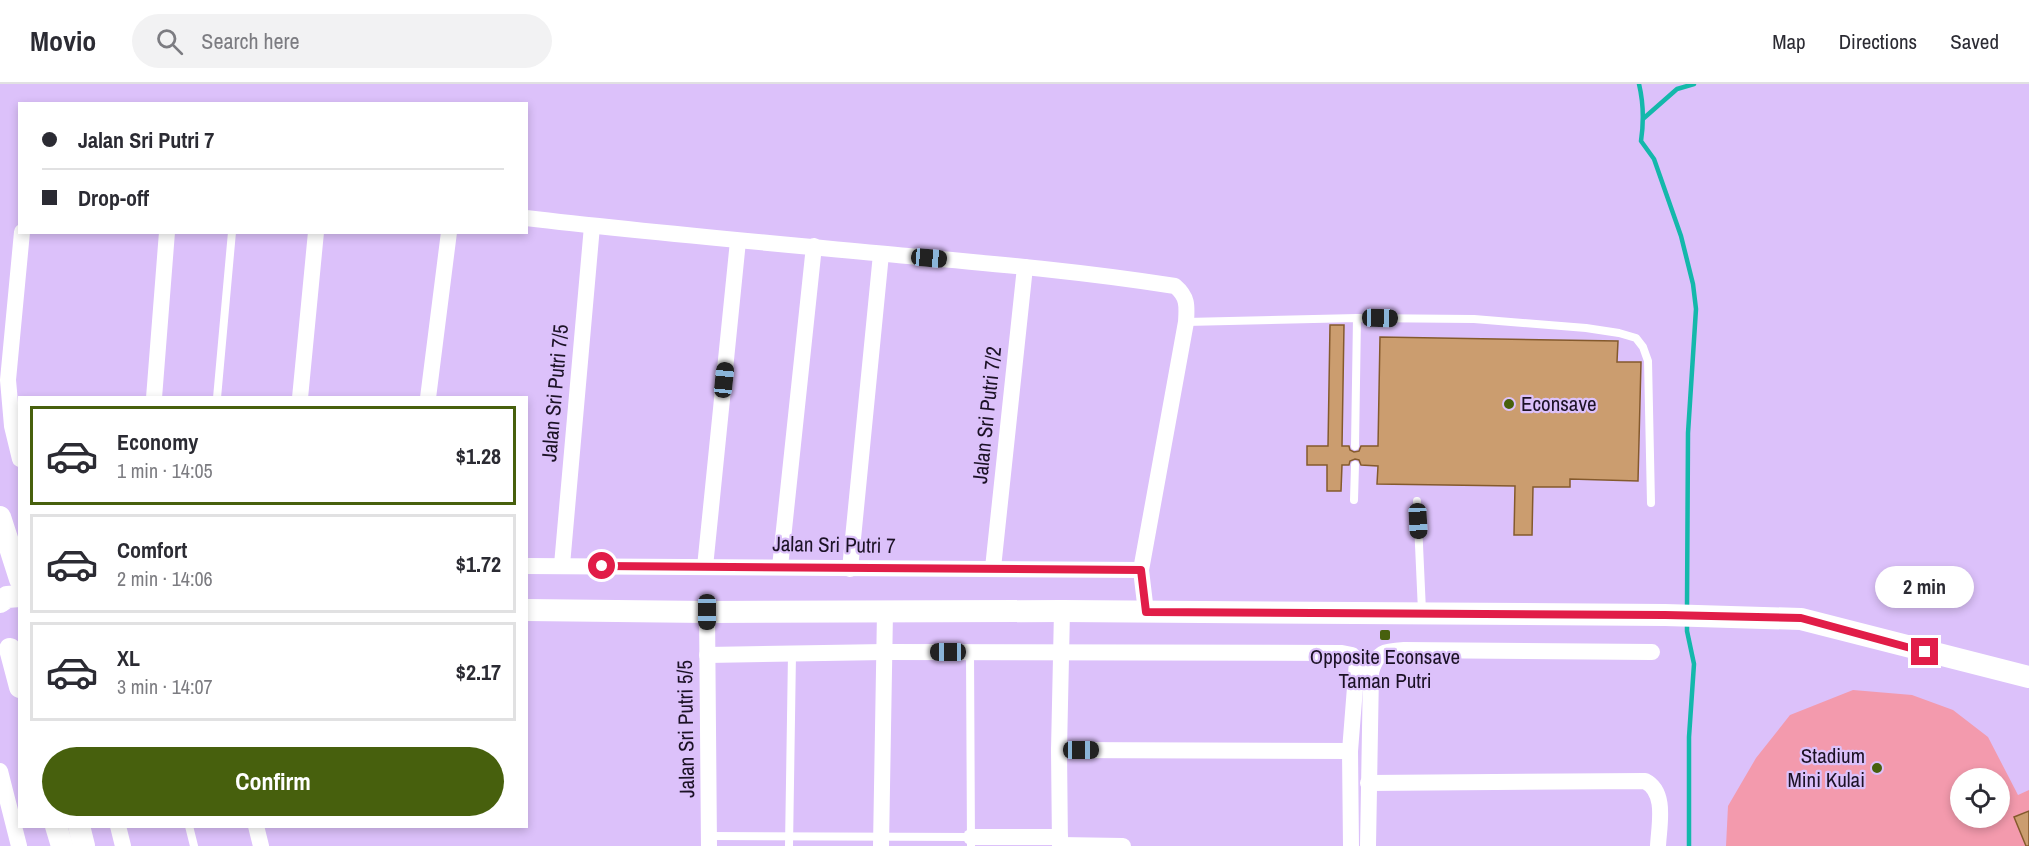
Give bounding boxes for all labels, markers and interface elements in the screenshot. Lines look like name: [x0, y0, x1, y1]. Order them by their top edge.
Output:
search box: [132, 14, 552, 68]
text: Movio: [30, 22, 96, 60]
icon: search: [153, 25, 186, 58]
text: Search here: [201, 26, 300, 56]
text: Map: [1772, 27, 1806, 56]
text: Directions: [1839, 27, 1917, 56]
text: Saved: [1950, 27, 1999, 56]
text: Jalan Sri Putri 7: [78, 125, 214, 155]
text: Drop-off: [78, 183, 149, 213]
car: [910, 247, 948, 269]
car: [1362, 309, 1398, 327]
street label: Jalan Sri Putri 7/5: [534, 323, 575, 463]
street label: Jalan Sri Putri 7/2: [965, 345, 1008, 485]
car: [713, 361, 735, 399]
place label: Econsave: [1521, 389, 1597, 418]
marker: Econsave: [1502, 397, 1516, 411]
text: Economy: [117, 427, 198, 457]
icon: car: [45, 429, 99, 483]
text: $1.28: [456, 441, 501, 471]
text: 1 min · 14:05: [117, 457, 213, 484]
car: [1408, 503, 1428, 539]
street label: Jalan Sri Putri 7: [772, 529, 896, 560]
text: Comfort: [117, 535, 187, 565]
icon: car: [45, 537, 99, 591]
text: $1.72: [456, 549, 501, 579]
route start: [588, 552, 615, 579]
text: 2 min · 14:06: [117, 565, 213, 592]
callout: 2 min: [1876, 565, 1974, 607]
text: 2 min: [1903, 573, 1946, 600]
car: [698, 594, 716, 630]
marker: Opposite Econsave Taman Putri: [1378, 628, 1392, 642]
route end: [1911, 638, 1938, 665]
place label: Opposite Econsave Taman Putri: [1310, 642, 1460, 695]
text: XL: [117, 643, 140, 673]
car: [930, 643, 966, 661]
icon: car: [45, 645, 99, 699]
text: $2.17: [456, 657, 501, 687]
street label: Jalan Sri Putri 5/5: [670, 660, 701, 798]
text: 3 min · 14:07: [117, 673, 213, 700]
car: [1063, 741, 1099, 759]
place label: Stadium Mini Kulai: [1787, 741, 1865, 794]
button: Confirm: [42, 747, 504, 816]
marker: Stadium Mini Kulai: [1870, 761, 1884, 775]
map controls: [1950, 768, 2010, 828]
button: locate: [1950, 768, 2010, 828]

